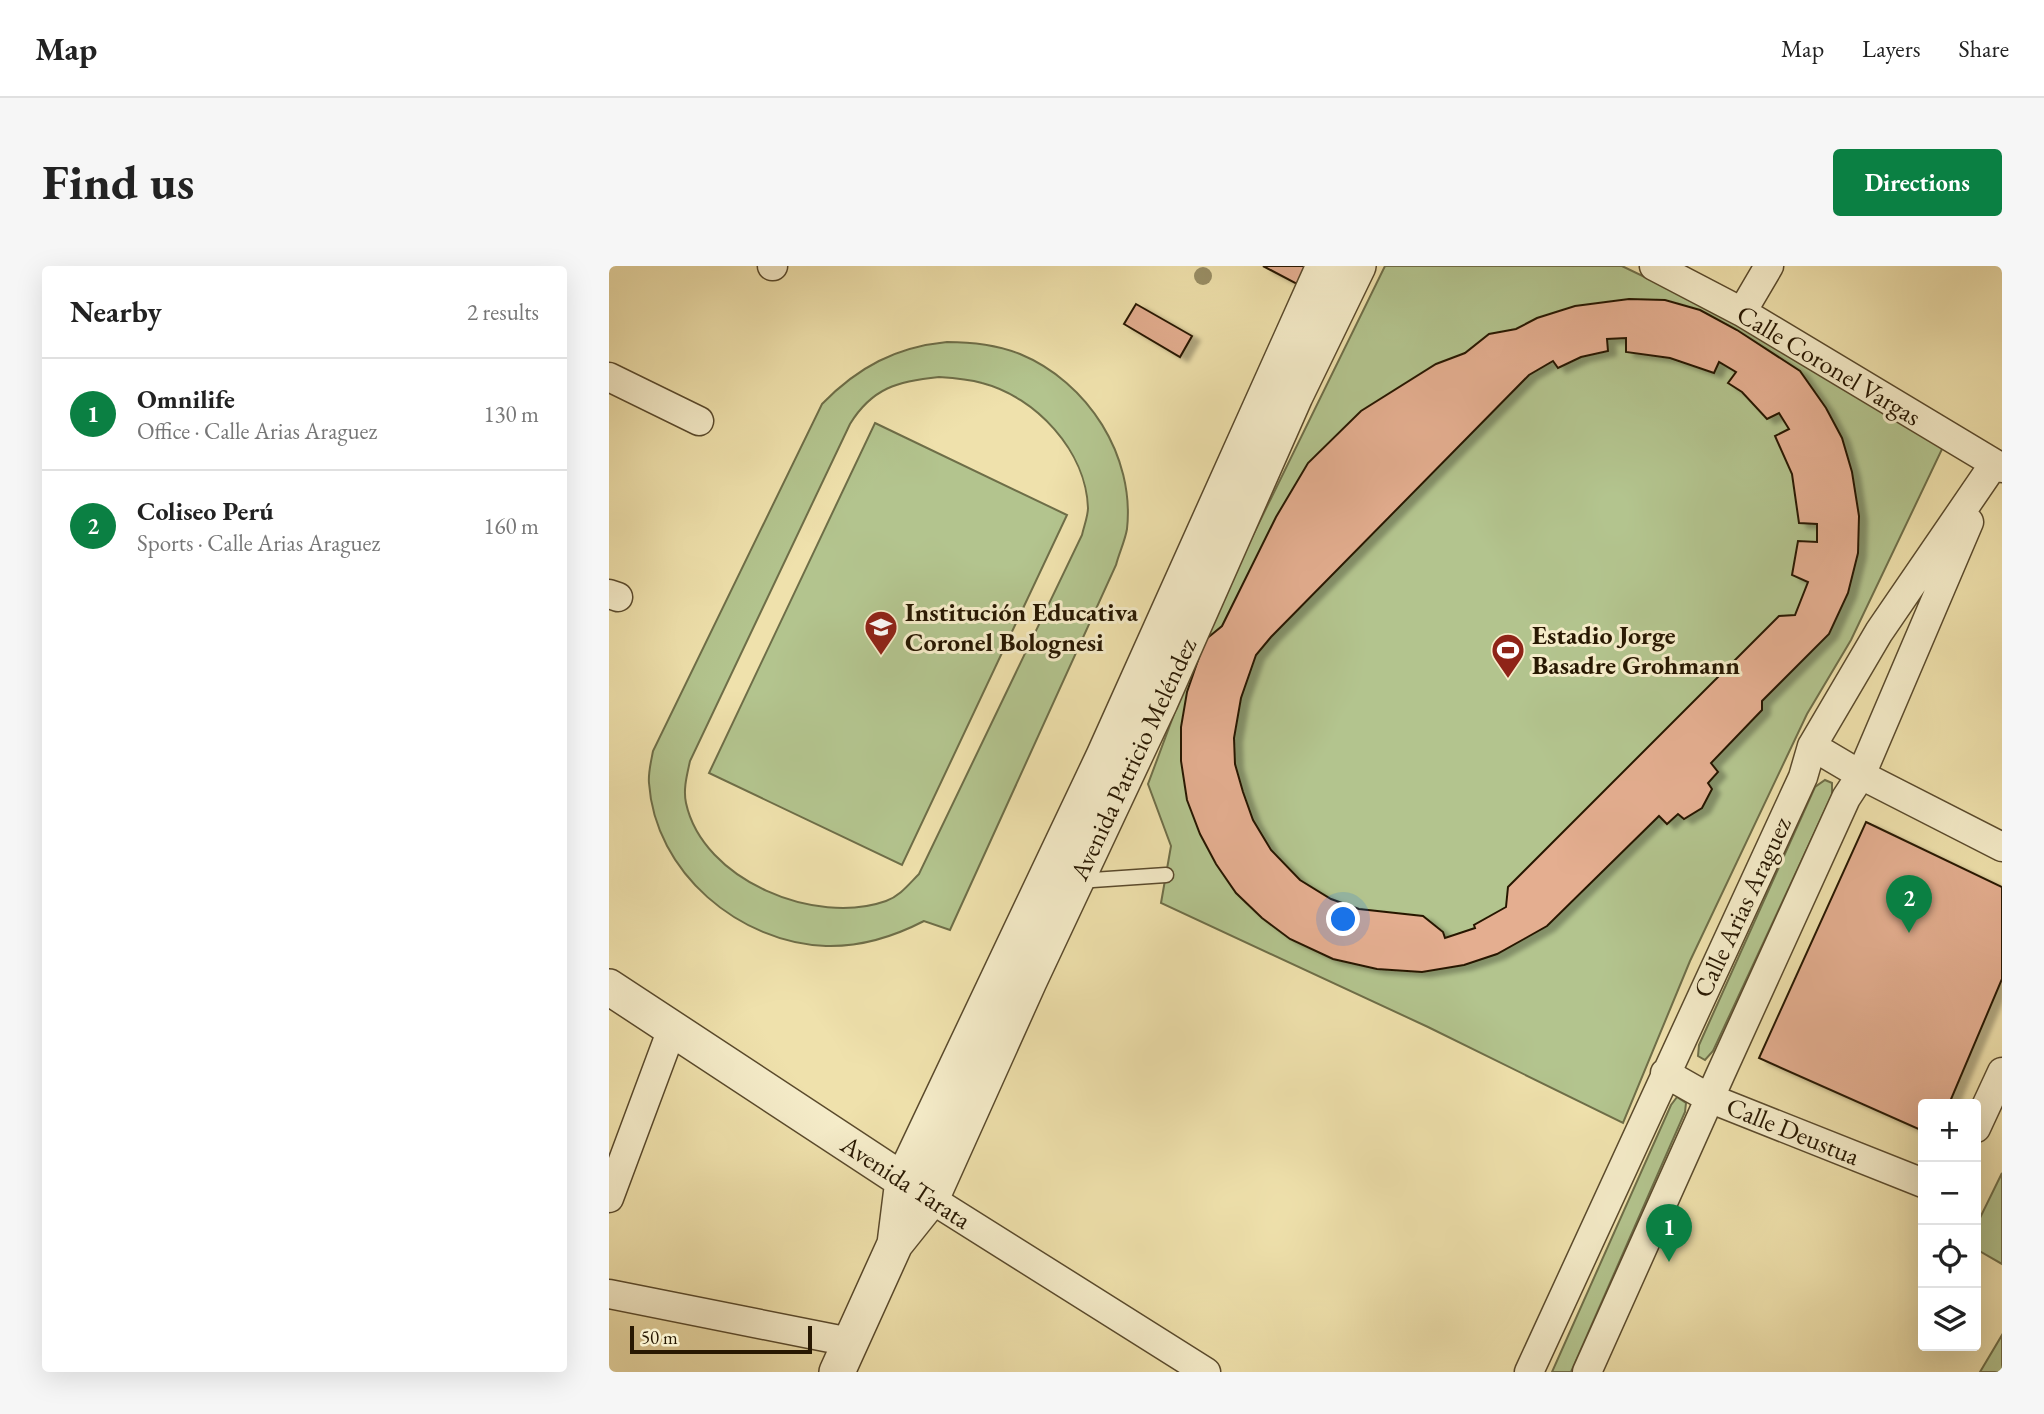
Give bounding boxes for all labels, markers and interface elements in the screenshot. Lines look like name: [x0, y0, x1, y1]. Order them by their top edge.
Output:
text: Map: [35, 27, 97, 70]
text: Map: [1781, 33, 1824, 64]
text: Layers: [1862, 33, 1921, 64]
text: Share: [1959, 33, 2009, 64]
button: Directions: [1833, 149, 2002, 216]
text: Find us: [42, 150, 194, 214]
text: Nearby: [70, 292, 162, 331]
text: 2 results: [467, 297, 539, 327]
street label: Calle Coronel Vargas: [1731, 297, 1927, 433]
text: Omnilife: [137, 382, 235, 416]
text: 1: [87, 399, 99, 429]
text: 130 m: [483, 399, 539, 429]
text: Office · Calle Arias Araguez: [137, 416, 377, 446]
text: Coliseo Perú: [137, 494, 274, 528]
text: 2: [87, 511, 99, 541]
text: 160 m: [483, 511, 539, 541]
text: Sports · Calle Arias Araguez: [137, 528, 380, 558]
place label: Institución Educativa Coronel Bolognesi: [905, 595, 1139, 659]
school or university icon: Institución Educativa Coronel Bolognesi: [862, 608, 900, 657]
place label: Estadio Jorge Basadre Grohmann: [1532, 618, 1740, 682]
sports icon: Estadio Jorge Basadre Grohmann: [1489, 631, 1527, 680]
street label: Avenida Patricio Meléndez: [1061, 632, 1204, 887]
street label: Calle Arias Araguez: [1685, 811, 1799, 1003]
pin: 2: [1886, 875, 1932, 933]
your location: [1326, 902, 1360, 936]
street label: Calle Deustua: [1721, 1089, 1865, 1173]
map controls: [1918, 1099, 1981, 1351]
button: +: [1918, 1099, 1981, 1162]
street label: Avenida Tarata: [834, 1127, 978, 1237]
button: −: [1918, 1162, 1981, 1225]
pin: 1: [1646, 1204, 1692, 1262]
button: locate: [1918, 1225, 1981, 1288]
button: layers: [1918, 1288, 1981, 1351]
scale bar: [630, 1323, 812, 1355]
text: 50 m: [641, 1325, 678, 1350]

